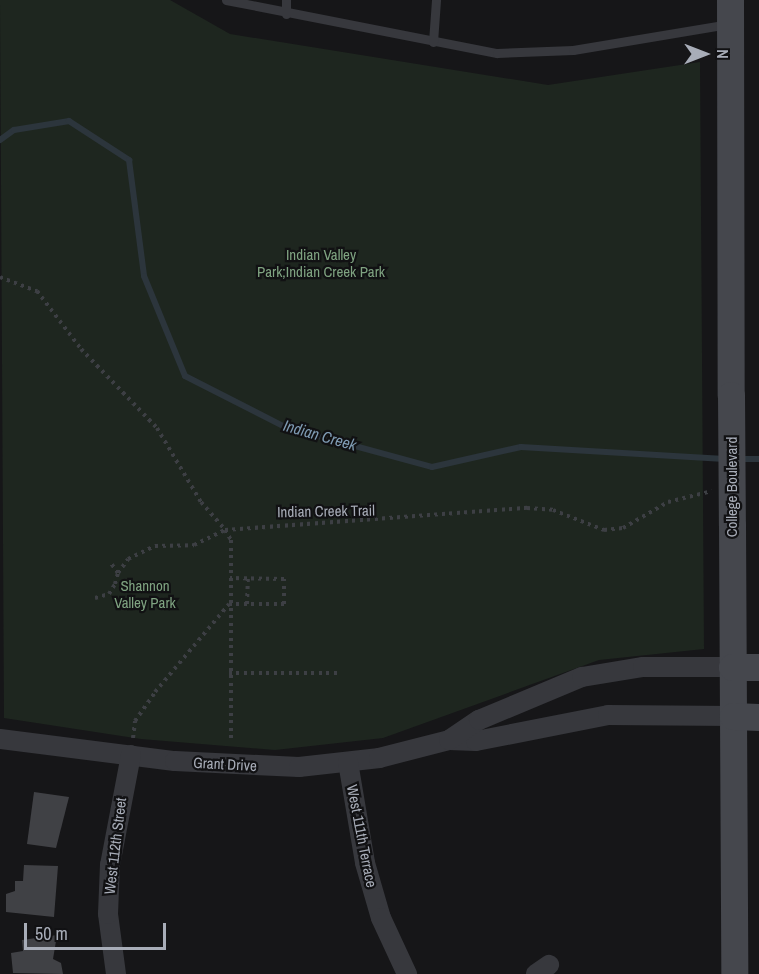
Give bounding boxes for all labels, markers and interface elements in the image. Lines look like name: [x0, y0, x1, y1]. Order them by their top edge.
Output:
north arrow: [675, 24, 735, 84]
text: N: [712, 49, 734, 59]
park label: Indian Valley Park;Indian Creek Park: [257, 245, 385, 280]
water label: Indian Creek: [281, 415, 359, 455]
street label: College Boulevard: [723, 437, 741, 537]
street label: Indian Creek Trail: [277, 501, 375, 521]
park label: Shannon Valley Park: [114, 576, 176, 611]
street label: Grant Drive: [193, 753, 257, 775]
street label: West 111th Terrace: [343, 783, 381, 889]
street label: West 112th Street: [100, 797, 130, 895]
scale bar: [27, 911, 170, 949]
text: 50 m: [35, 921, 68, 946]

